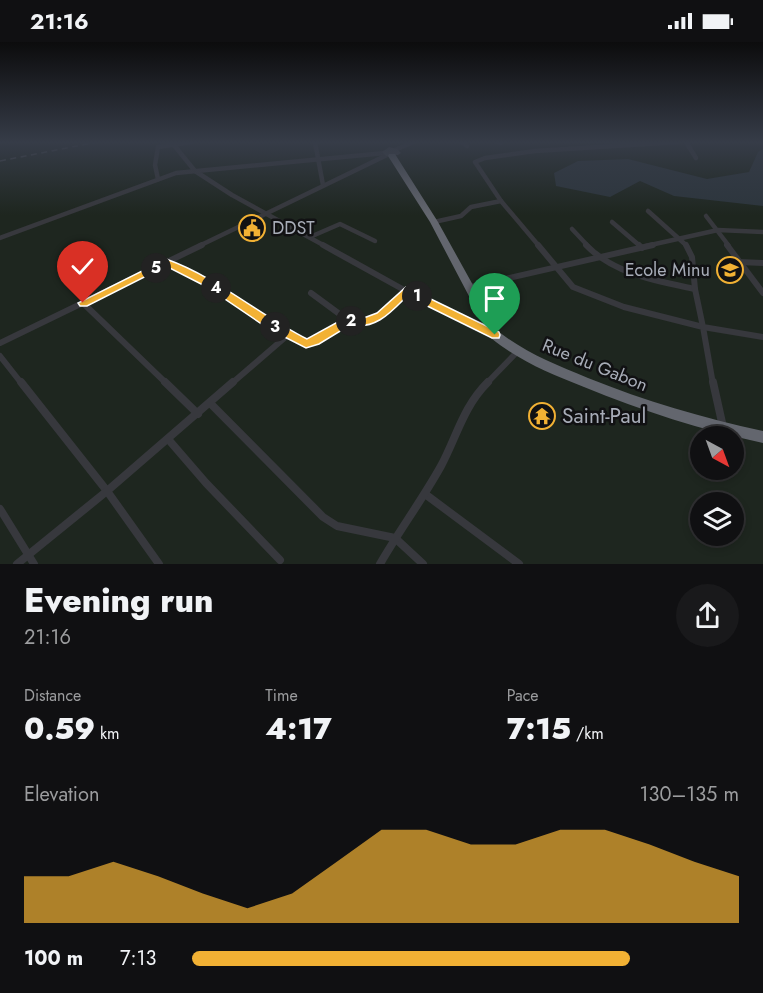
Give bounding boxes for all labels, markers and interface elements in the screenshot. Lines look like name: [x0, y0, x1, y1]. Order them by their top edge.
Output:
text: 21:16: [30, 5, 89, 37]
public building icon: DDST: [237, 213, 267, 243]
place label: DDST: [272, 215, 315, 241]
pin: [57, 241, 108, 303]
icon: check: [66, 250, 99, 283]
pin: 5: [141, 253, 171, 283]
school or university icon: Ecole Minu: [715, 255, 745, 285]
text: 5: [151, 256, 161, 279]
place label: Ecole Minu: [625, 257, 710, 283]
pin: 4: [201, 273, 231, 303]
pin: [469, 273, 520, 335]
text: 4: [210, 276, 222, 299]
pin: 1: [402, 281, 432, 311]
icon: arrive: [478, 282, 511, 315]
text: 1: [413, 284, 421, 307]
pin: 2: [336, 306, 366, 336]
text: 2: [346, 309, 356, 332]
pin: 3: [260, 312, 290, 342]
text: 3: [270, 315, 280, 338]
street label: Rue du Gabon: [538, 332, 652, 398]
temple icon: Saint-Paul: [527, 401, 557, 431]
place label: Saint-Paul: [562, 401, 646, 431]
north arrow: [690, 426, 744, 480]
map controls: [690, 426, 744, 546]
button: layers: [690, 492, 744, 546]
text: Evening run: [24, 577, 214, 624]
button: share: [676, 584, 739, 647]
text: 21:16: [24, 623, 71, 652]
text: Distance: [24, 684, 81, 707]
text: Time: [265, 684, 298, 707]
text: Pace: [507, 684, 539, 707]
text: 0.59: [24, 707, 95, 750]
text: 4:17: [265, 707, 332, 750]
text: 7:15: [507, 707, 571, 750]
text: km: [95, 722, 120, 745]
text: /km: [571, 722, 604, 745]
text: Elevation: [24, 780, 99, 809]
text: 130–135 m: [639, 780, 739, 809]
text: 100 m: [24, 944, 83, 973]
text: 7:13: [120, 944, 156, 973]

